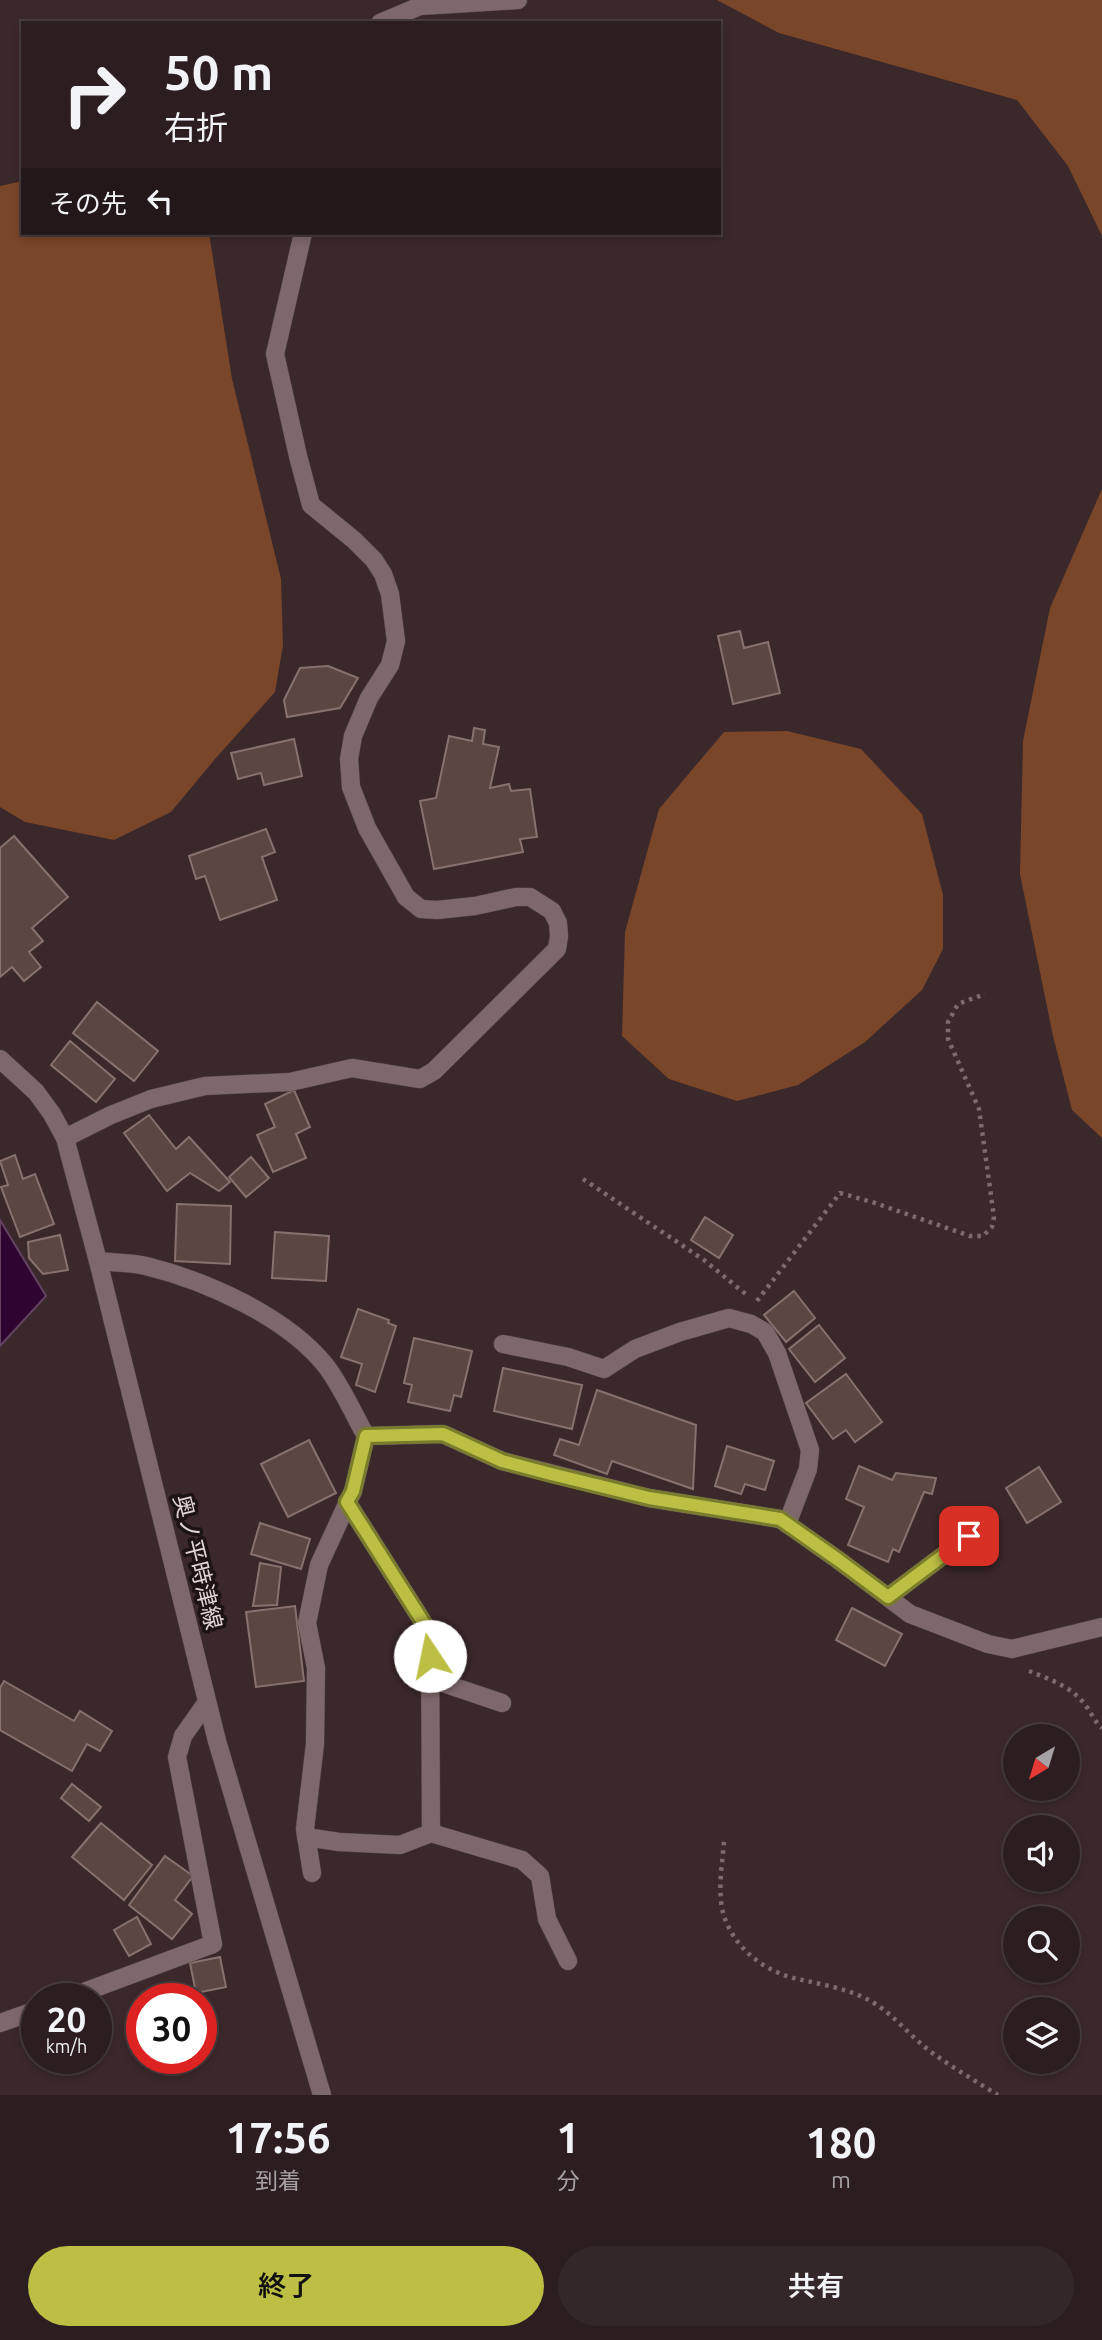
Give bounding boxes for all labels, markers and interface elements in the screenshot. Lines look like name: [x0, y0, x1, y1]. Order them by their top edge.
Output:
text: 50 m: [164, 44, 273, 99]
icon: right: [49, 49, 140, 140]
text: 右折: [164, 109, 228, 145]
icon: left: [141, 182, 179, 220]
text: その先: [49, 189, 127, 218]
street label: 奥ノ平時津線: [170, 1492, 227, 1632]
pin: [939, 1506, 999, 1566]
icon: arrive: [950, 1517, 988, 1555]
position arrow: [393, 1619, 467, 1693]
north arrow: [1003, 1724, 1080, 1801]
map controls: [1003, 1724, 1080, 2074]
button: sound: [1003, 1815, 1080, 1892]
button: search: [1003, 1906, 1080, 1983]
speed limit sign: 30: [126, 1983, 217, 2074]
button: layers: [1003, 1997, 1080, 2074]
text: 20: [47, 1999, 86, 2039]
text: km/h: [46, 2036, 87, 2056]
text: 17:56: [226, 2114, 331, 2161]
text: 1: [556, 2114, 580, 2161]
text: 180: [805, 2119, 876, 2166]
text: m: [831, 2167, 851, 2192]
text: 到着: [255, 2168, 301, 2193]
text: 分: [557, 2168, 580, 2193]
button: 終了: [28, 2246, 544, 2326]
button: 共有: [558, 2246, 1074, 2326]

